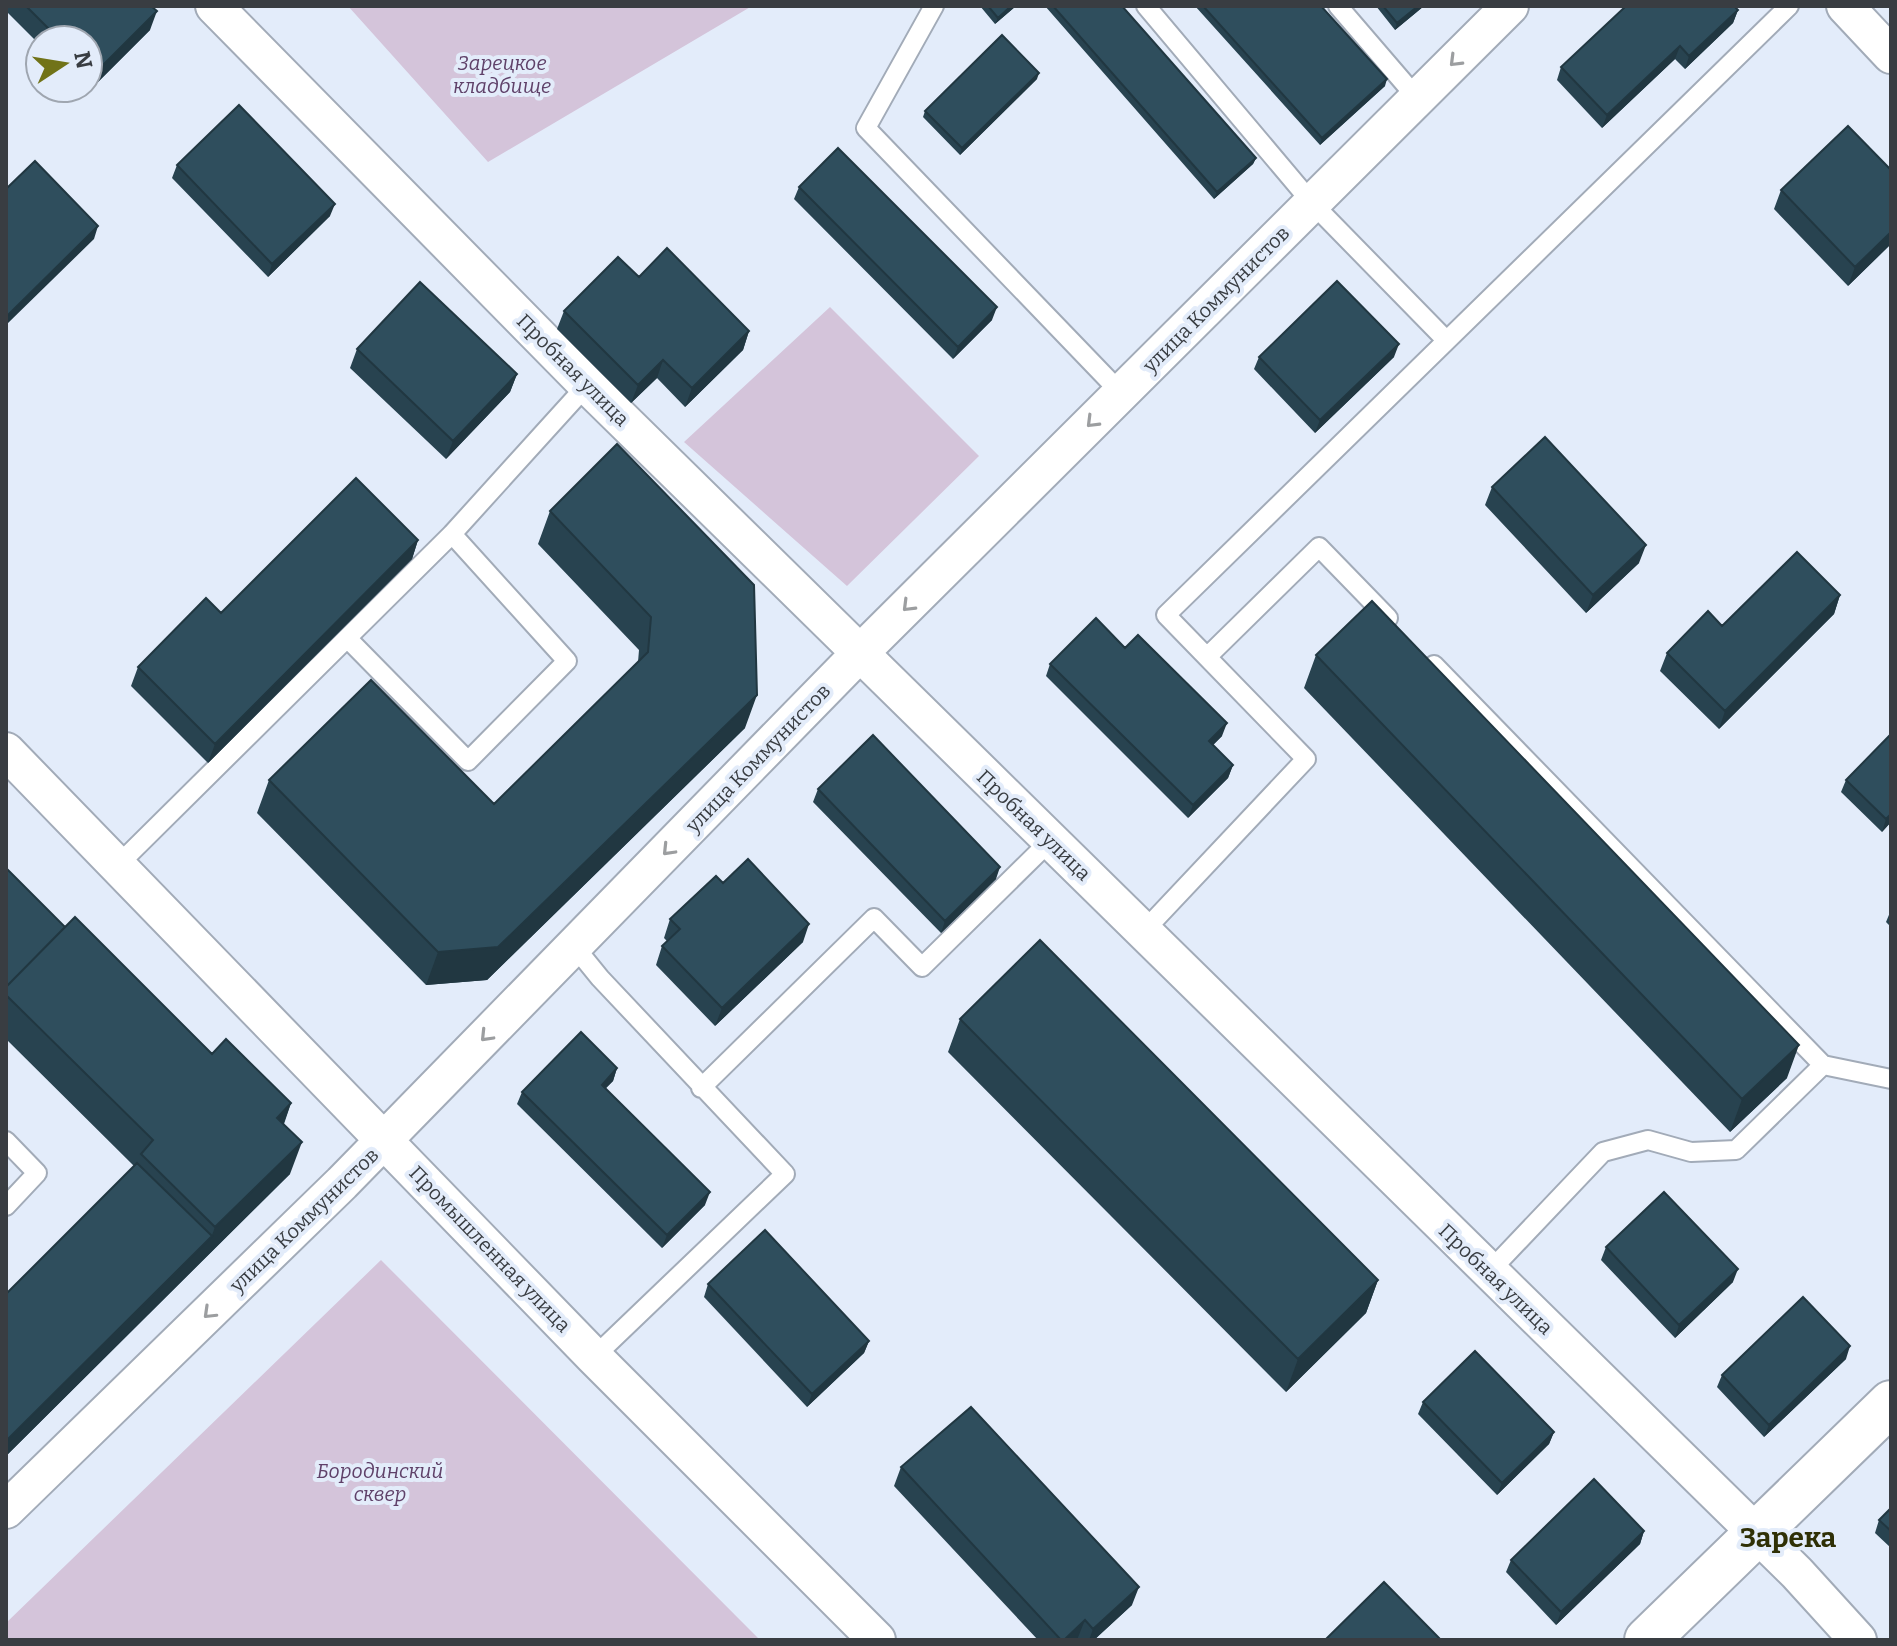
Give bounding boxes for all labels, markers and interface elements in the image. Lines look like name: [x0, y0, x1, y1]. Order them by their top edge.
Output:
north arrow: [24, 24, 104, 104]
text: N: [68, 49, 98, 71]
park label: Зарецкое кладбище: [453, 51, 551, 98]
one-way arrow: [1450, 52, 1464, 66]
street label: улица Коммунистов: [1137, 221, 1294, 378]
street label: Пробная улица: [512, 309, 634, 431]
one-way arrow: [1087, 413, 1101, 428]
one-way arrow: [903, 597, 917, 611]
street label: улица Коммунистов: [680, 679, 835, 838]
street label: Пробная улица: [972, 765, 1096, 885]
one-way arrow: [663, 841, 677, 855]
one-way arrow: [481, 1027, 496, 1041]
street label: улица Коммунистов: [224, 1143, 383, 1298]
street label: Промышленная улица: [404, 1161, 576, 1337]
street label: Пробная улица: [1434, 1219, 1558, 1339]
one-way arrow: [204, 1303, 218, 1318]
park label: Бородинский сквер: [317, 1459, 443, 1506]
district label: Зарека: [1740, 1521, 1837, 1554]

